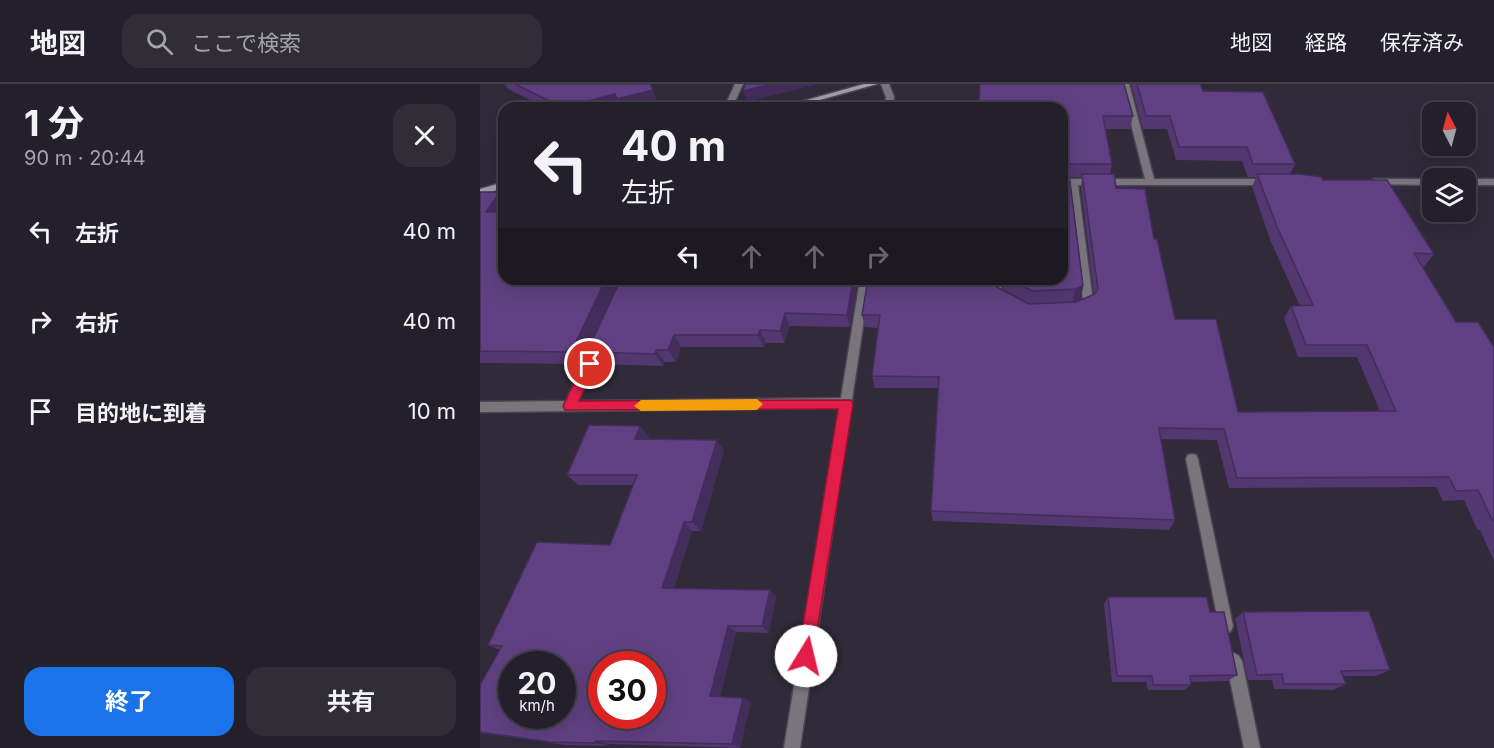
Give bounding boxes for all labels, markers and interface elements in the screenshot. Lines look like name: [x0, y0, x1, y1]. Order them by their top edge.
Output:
search box: [122, 14, 542, 68]
icon: search: [143, 25, 176, 58]
text: 地図: [30, 26, 86, 60]
text: ここで検索: [191, 30, 301, 56]
text: 地図: [1230, 30, 1272, 55]
text: 経路: [1305, 30, 1347, 55]
text: 保存済み: [1380, 30, 1464, 55]
text: 1 分: [24, 101, 84, 145]
north arrow: [1422, 102, 1476, 156]
map controls: [1422, 102, 1476, 222]
button: close: [393, 104, 456, 167]
text: 40 m: [621, 120, 726, 171]
icon: left: [522, 126, 600, 204]
text: 90 m · 20:44: [24, 146, 146, 170]
button: layers: [1422, 168, 1476, 222]
text: 左折: [621, 176, 675, 209]
icon: left: [24, 215, 57, 248]
text: 40 m: [402, 218, 456, 244]
text: 左折: [75, 220, 119, 246]
icon: left: [672, 240, 705, 273]
icon: ahead: [735, 240, 768, 273]
icon: ahead: [798, 240, 831, 273]
icon: right: [861, 240, 894, 273]
icon: right: [24, 305, 57, 338]
text: 40 m: [402, 308, 456, 334]
text: 右折: [75, 310, 119, 336]
pin: [564, 338, 615, 389]
icon: arrive: [573, 347, 606, 380]
icon: arrive: [24, 395, 57, 428]
text: 10 m: [408, 398, 456, 424]
text: 目的地に到着: [75, 400, 207, 426]
position arrow: [774, 624, 838, 688]
speed limit sign: 30: [588, 651, 666, 729]
text: 20: [517, 665, 557, 701]
button: 終了: [24, 667, 234, 736]
button: 共有: [246, 667, 456, 736]
text: km/h: [519, 696, 555, 715]

